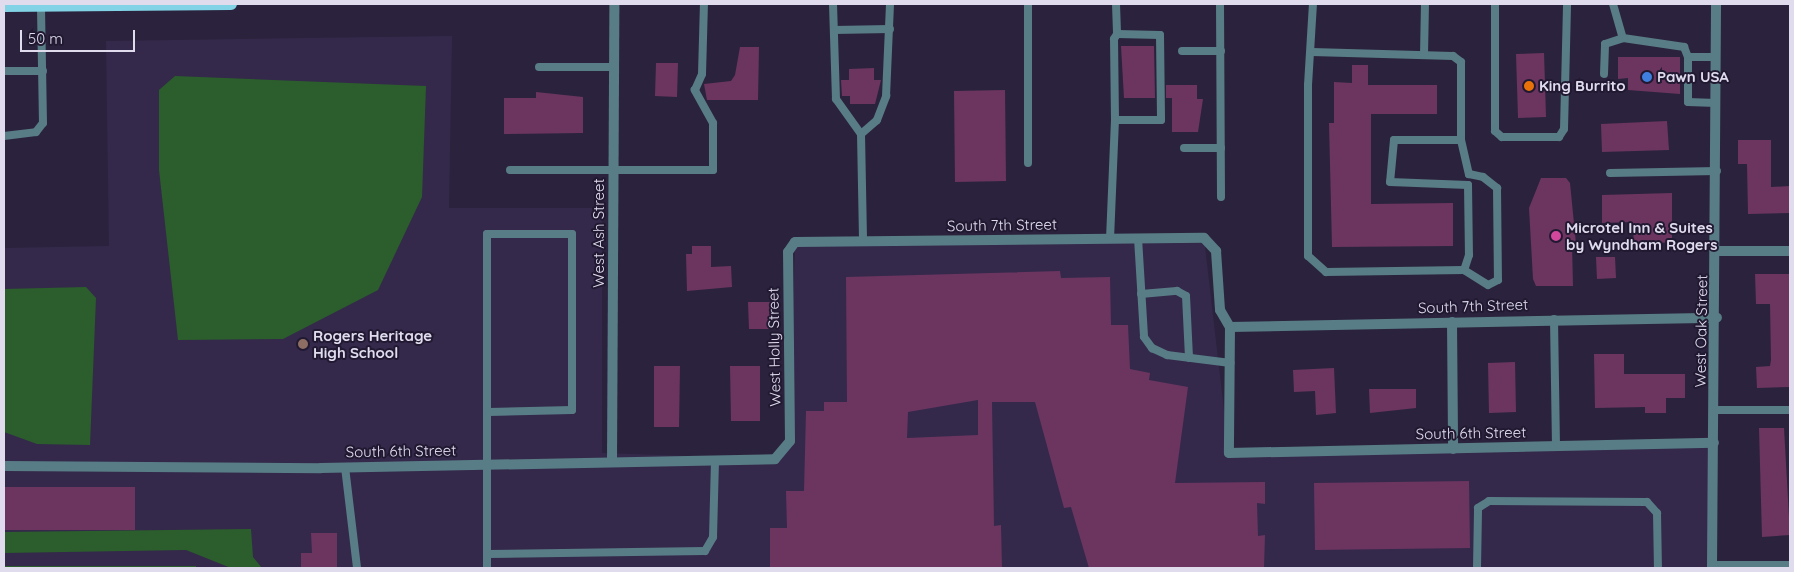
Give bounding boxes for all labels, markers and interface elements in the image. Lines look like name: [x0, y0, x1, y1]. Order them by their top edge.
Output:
scale bar: [22, 20, 138, 52]
text: 50 m: [28, 29, 63, 48]
place label: Pawn USA: [1657, 68, 1729, 86]
marker: Pawn USA: [1641, 71, 1653, 83]
place label: King Burrito: [1539, 77, 1626, 95]
marker: King Burrito: [1523, 80, 1535, 92]
street label: West Ash Street: [590, 178, 608, 288]
street label: South 7th Street: [947, 215, 1057, 235]
place label: Microtel Inn & Suites by Wyndham Rogers: [1566, 218, 1717, 253]
marker: Microtel Inn & Suites by Wyndham Rogers: [1550, 230, 1562, 242]
street label: West Oak Street: [1691, 275, 1711, 387]
street label: West Holly Street: [764, 287, 784, 407]
street label: South 7th Street: [1418, 295, 1528, 317]
place label: Rogers Heritage High School: [313, 326, 432, 361]
marker: Rogers Heritage High School: [297, 338, 309, 350]
street label: South 6th Street: [1416, 423, 1526, 443]
street label: South 6th Street: [346, 441, 456, 461]

